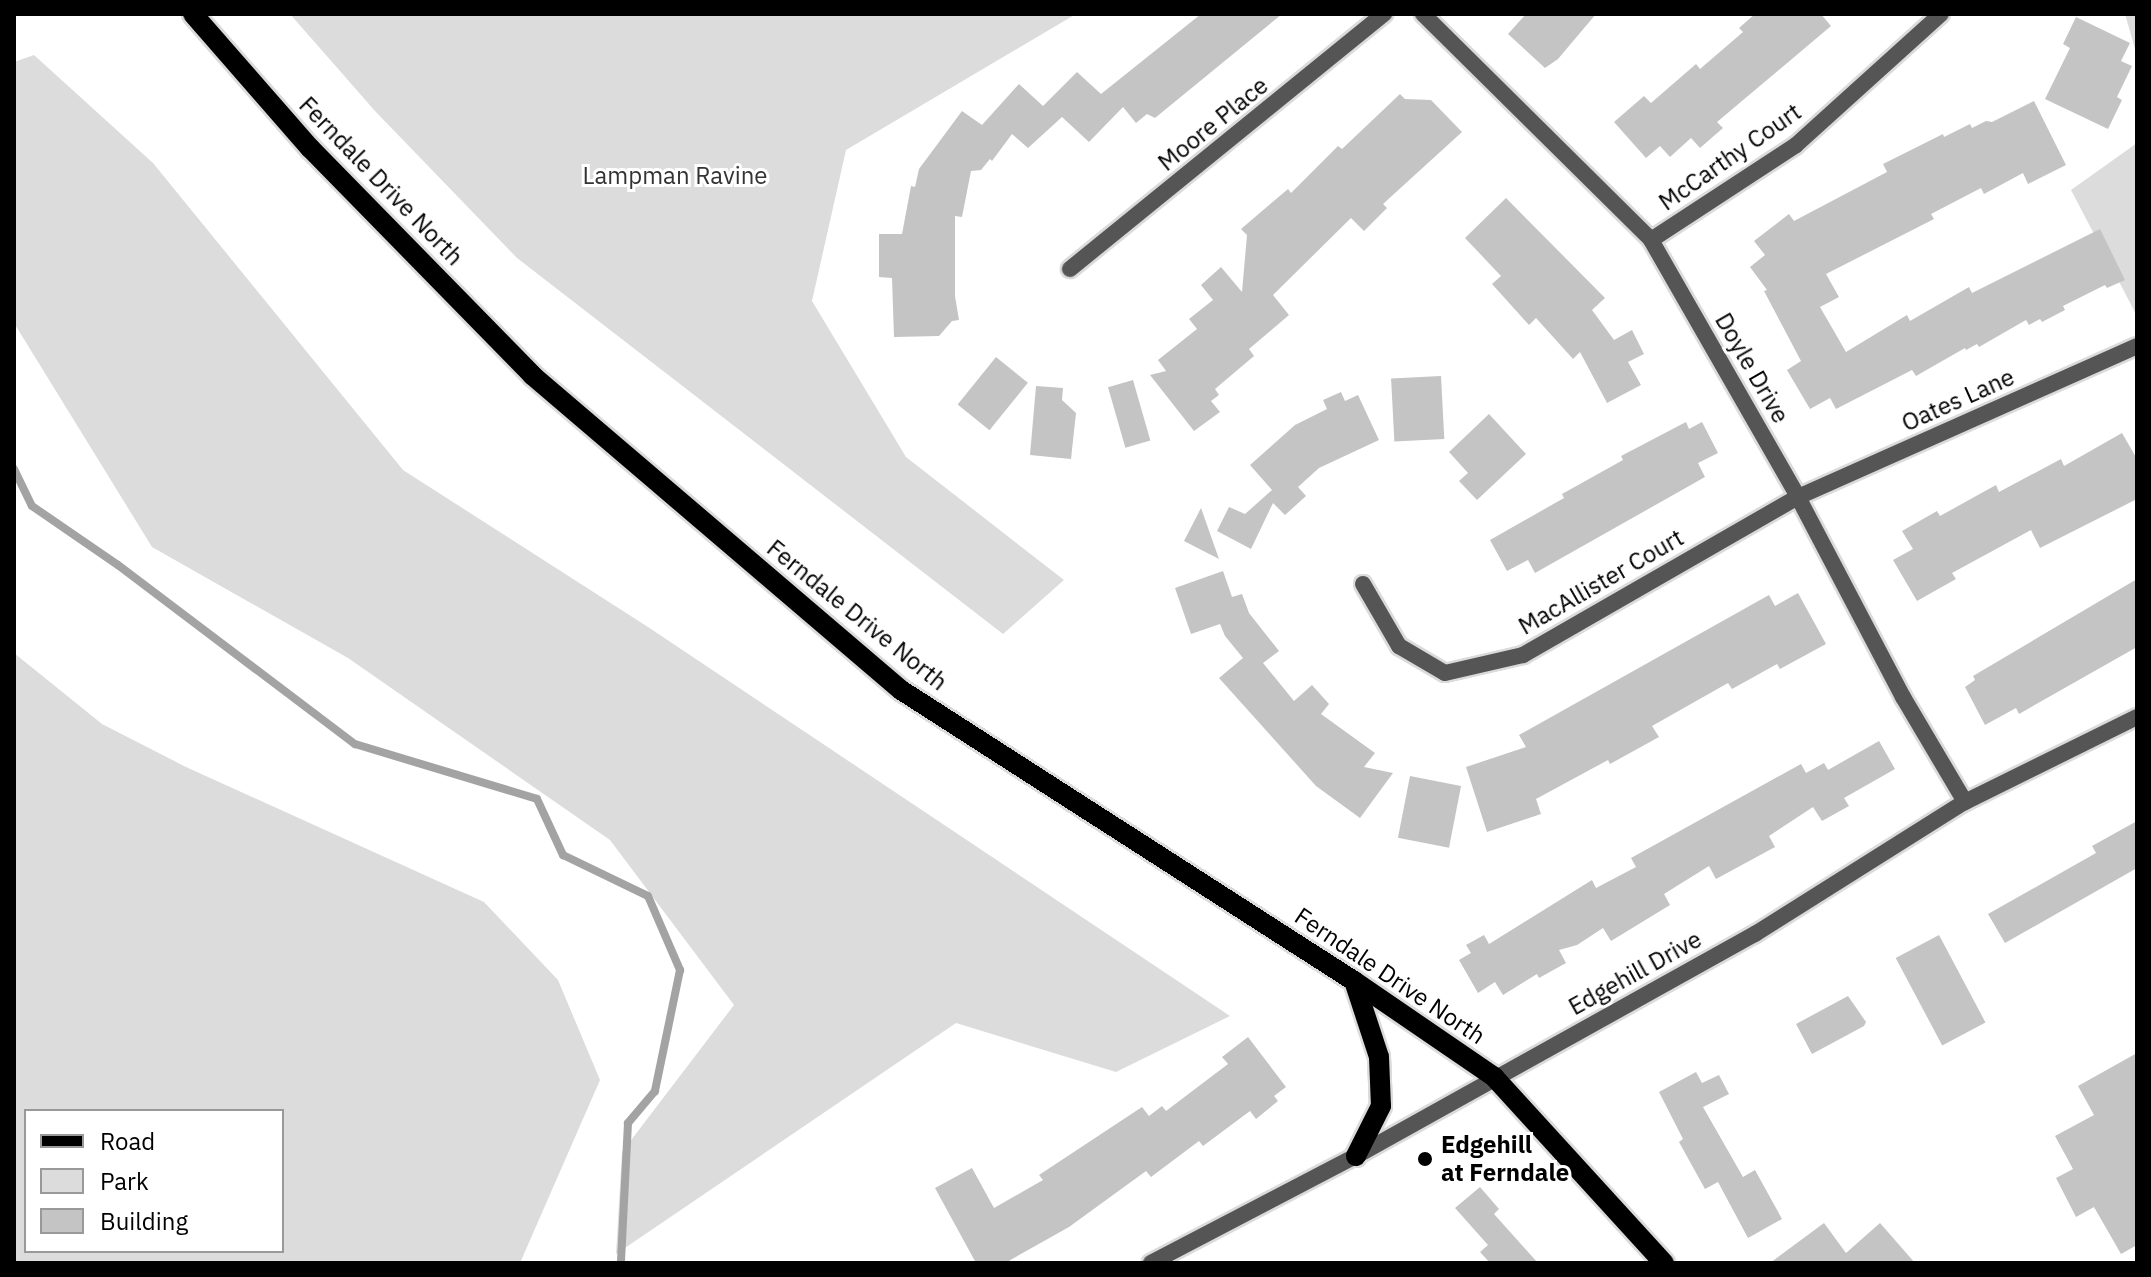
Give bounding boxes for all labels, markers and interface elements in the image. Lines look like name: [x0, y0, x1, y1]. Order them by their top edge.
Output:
street label: Moore Place: [1152, 71, 1274, 177]
street label: Ferndale Drive North: [293, 91, 469, 271]
street label: McCarthy Court: [1653, 97, 1807, 217]
park label: Lampman Ravine: [582, 162, 768, 190]
street label: Doyle Drive: [1709, 308, 1795, 428]
street label: Oates Lane: [1897, 362, 2019, 438]
street label: MacAllister Court: [1513, 523, 1689, 641]
street label: Ferndale Drive North: [761, 534, 953, 696]
street label: Ferndale Drive North: [1289, 902, 1491, 1050]
street label: Edgehill Drive: [1564, 925, 1706, 1021]
legend: [24, 1109, 284, 1253]
text: Road: [100, 1125, 155, 1157]
place label: Edgehill at Ferndale: [1441, 1131, 1569, 1187]
marker: Edgehill at Ferndale: [1416, 1150, 1434, 1168]
text: Park: [100, 1165, 149, 1197]
text: Building: [100, 1205, 188, 1237]

